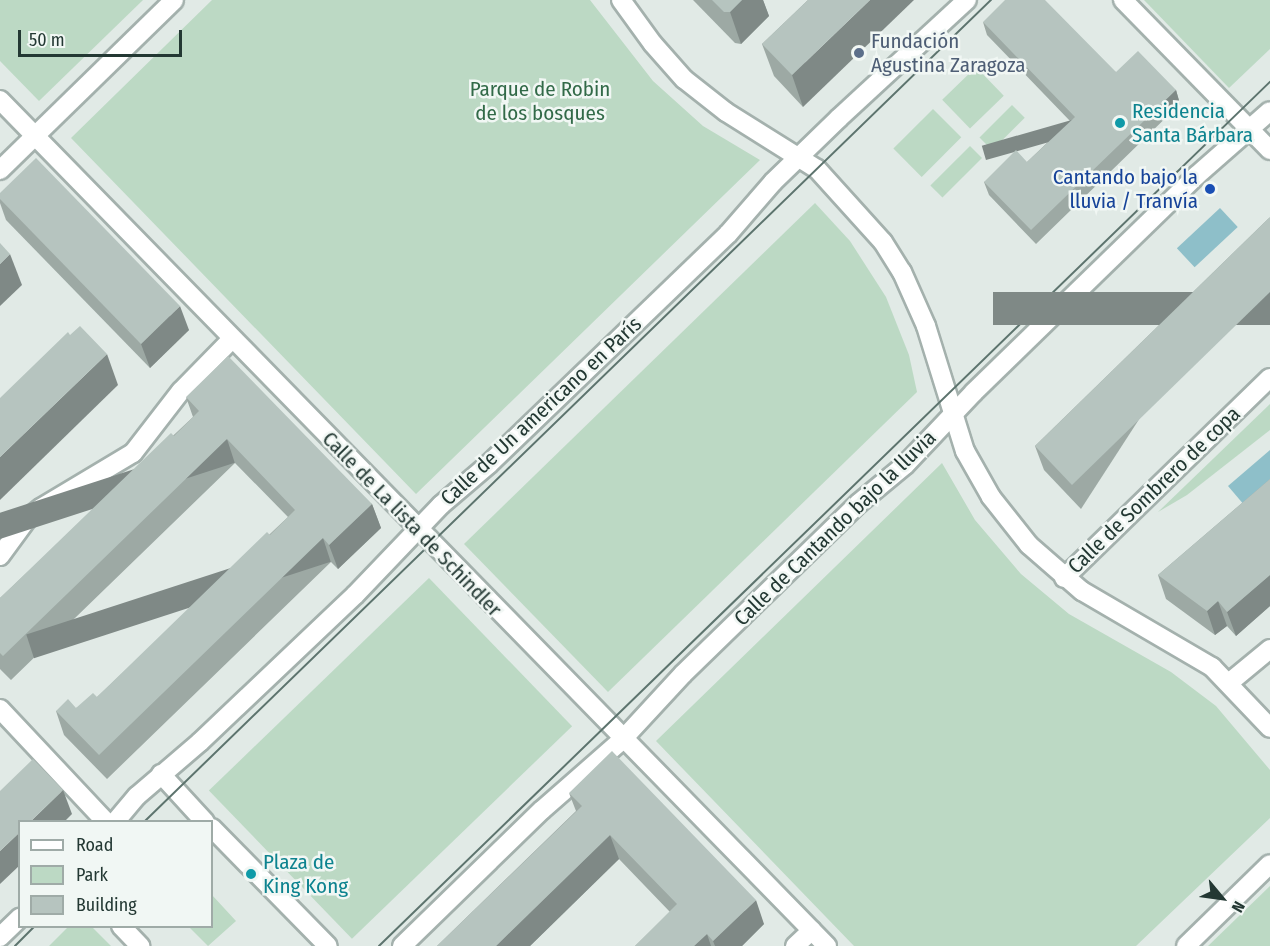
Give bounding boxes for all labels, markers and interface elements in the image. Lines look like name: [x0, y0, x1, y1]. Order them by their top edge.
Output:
scale bar: [21, 18, 184, 56]
place label: Fundación Agustina Zaragoza: [871, 28, 1026, 78]
text: 50 m: [29, 29, 65, 51]
marker: Fundación Agustina Zaragoza: [852, 46, 866, 60]
park label: Parque de Robin de los bosques: [470, 76, 610, 126]
place label: Residencia Santa Bárbara: [1132, 98, 1253, 148]
marker: Residencia Santa Bárbara: [1113, 116, 1127, 130]
place label: Cantando bajo la lluvia / Tranvía: [1053, 164, 1198, 214]
marker: Cantando bajo la lluvia / Tranvía: [1203, 182, 1217, 196]
street label: Calle de Un americano en París: [435, 311, 647, 511]
street label: Calle de Sombrero de copa: [1063, 401, 1245, 579]
street label: Calle de Cantando bajo la lluvia: [729, 425, 941, 631]
street label: Calle de La lista de Schindler: [317, 426, 507, 622]
legend: [18, 820, 213, 928]
text: Road: [76, 834, 113, 856]
place label: Plaza de King Kong: [263, 849, 348, 899]
text: Park: [76, 864, 108, 886]
marker: Plaza de King Kong: [244, 867, 258, 881]
north arrow: [1192, 868, 1252, 928]
text: Building: [76, 894, 137, 916]
text: N: [1228, 898, 1249, 916]

